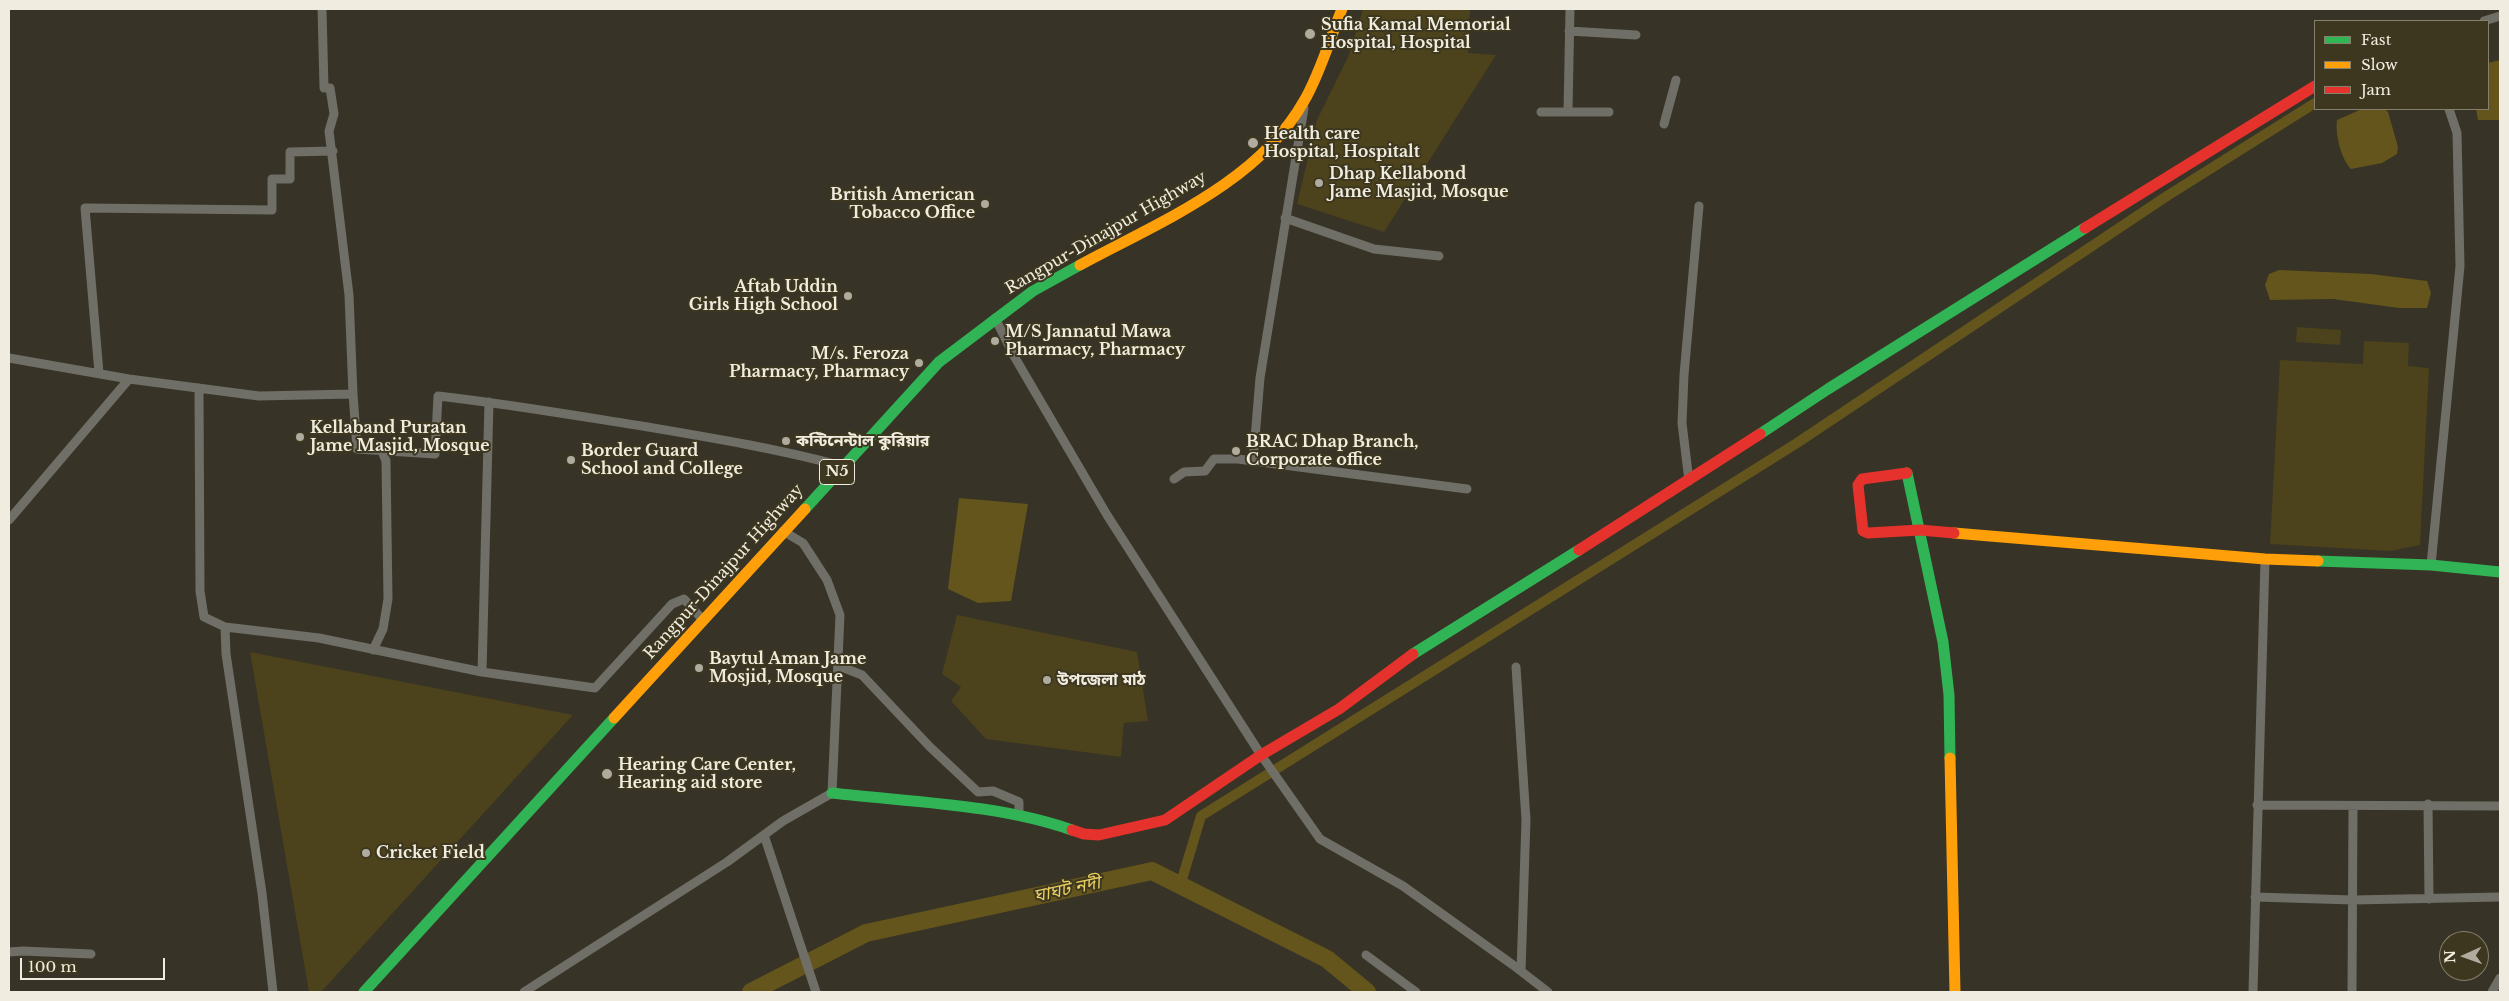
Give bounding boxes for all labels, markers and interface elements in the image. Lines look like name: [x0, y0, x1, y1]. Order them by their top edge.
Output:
place label: Sufia Kamal Memorial Hospital, Hospital: [1321, 15, 1511, 53]
legend: [2314, 20, 2489, 110]
marker: Sufia Kamal Memorial Hospital, Hospital: [1303, 27, 1317, 41]
text: Fast: [2361, 30, 2391, 49]
text: Slow: [2361, 55, 2398, 74]
text: Jam: [2361, 80, 2391, 99]
place label: Health care Hospital, Hospitalt: [1264, 124, 1420, 162]
marker: Health care Hospital, Hospitalt: [1246, 136, 1260, 150]
place label: Dhap Kellabond Jame Masjid, Mosque: [1329, 164, 1509, 202]
street label: Rangpur-Dinajpur Highway: [1002, 167, 1210, 299]
marker: Dhap Kellabond Jame Masjid, Mosque: [1313, 177, 1325, 189]
place label: British American Tobacco Office: [830, 185, 975, 223]
marker: British American Tobacco Office: [979, 198, 991, 210]
place label: Aftab Uddin Girls High School: [689, 277, 838, 315]
marker: Aftab Uddin Girls High School: [842, 290, 854, 302]
place label: M/S Jannatul Mawa Pharmacy, Pharmacy: [1005, 322, 1185, 360]
marker: M/S Jannatul Mawa Pharmacy, Pharmacy: [989, 335, 1001, 347]
place label: M/s. Feroza Pharmacy, Pharmacy: [729, 344, 909, 382]
marker: M/s. Feroza Pharmacy, Pharmacy: [913, 357, 925, 369]
place label: Kellaband Puratan Jame Masjid, Mosque: [310, 418, 490, 456]
marker: Kellaband Puratan Jame Masjid, Mosque: [294, 431, 306, 443]
place label: কন্টিনেন্টাল কুরিয়ার: [796, 431, 929, 451]
place label: BRAC Dhap Branch, Corporate office: [1246, 432, 1419, 470]
marker: কন্টিনেন্টাল কুরিয়ার: [780, 435, 792, 447]
place label: Border Guard School and College: [581, 441, 743, 479]
marker: BRAC Dhap Branch, Corporate office: [1230, 445, 1242, 457]
marker: Border Guard School and College: [565, 454, 577, 466]
road number: N5: [820, 460, 854, 484]
street label: Rangpur-Dinajpur Highway: [640, 481, 808, 663]
place label: Baytul Aman Jame Mosjid, Mosque: [709, 649, 866, 687]
marker: Baytul Aman Jame Mosjid, Mosque: [693, 662, 705, 674]
place label: উপজেলা মাঠ: [1057, 670, 1146, 690]
marker: উপজেলা মাঠ: [1041, 674, 1053, 686]
place label: Hearing Care Center, Hearing aid store: [618, 755, 796, 793]
marker: Hearing Care Center, Hearing aid store: [600, 767, 614, 781]
place label: Cricket Field: [376, 843, 485, 863]
marker: Cricket Field: [360, 847, 372, 859]
water label: ঘাঘট নদী: [1032, 872, 1102, 908]
north arrow: [2439, 931, 2489, 981]
scale bar: [22, 948, 168, 980]
text: N: [2441, 950, 2459, 963]
text: 100 m: [28, 957, 77, 976]

